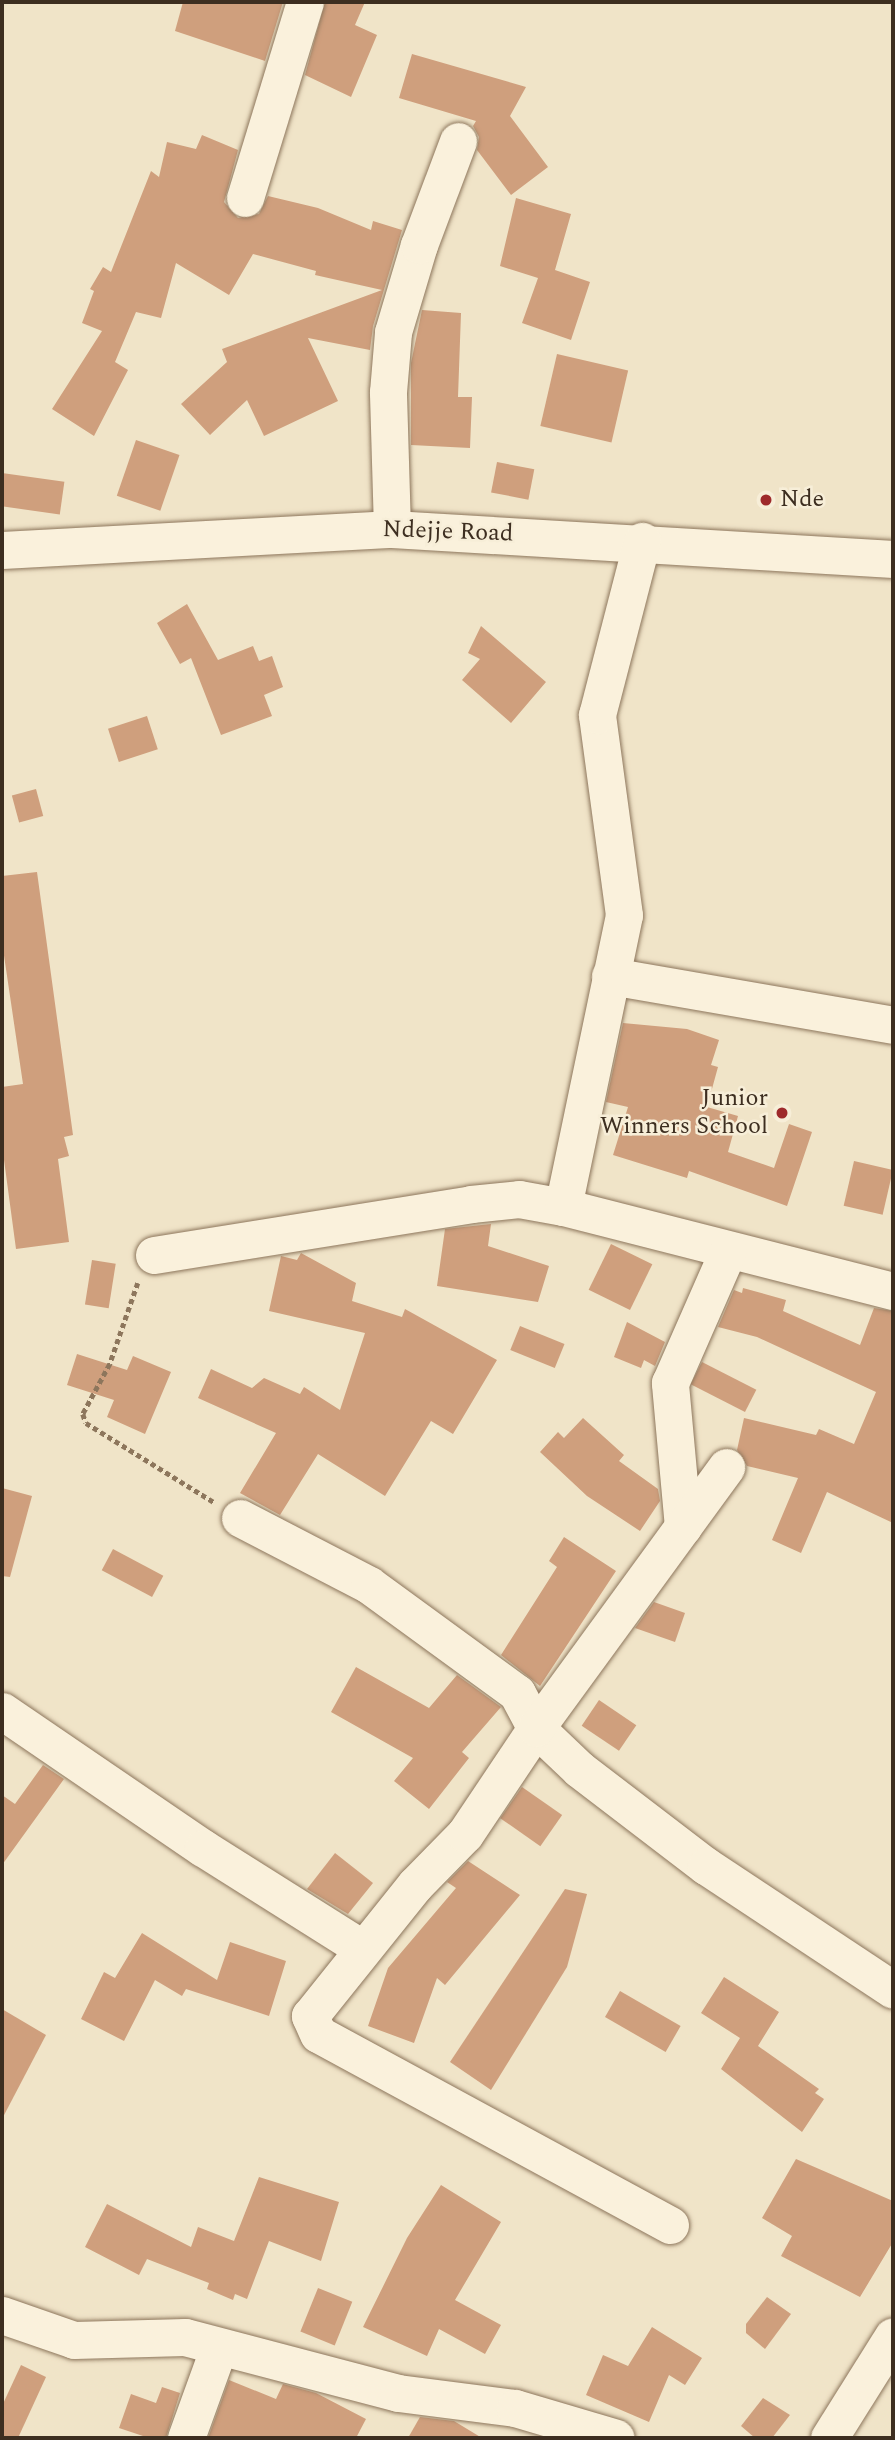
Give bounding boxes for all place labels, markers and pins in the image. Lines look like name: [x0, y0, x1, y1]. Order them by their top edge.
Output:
place label: Nde: [780, 486, 824, 514]
marker: Nde: [758, 492, 774, 508]
place label: Junior Winners School: [600, 1085, 768, 1141]
marker: Junior Winners School: [774, 1105, 790, 1121]

